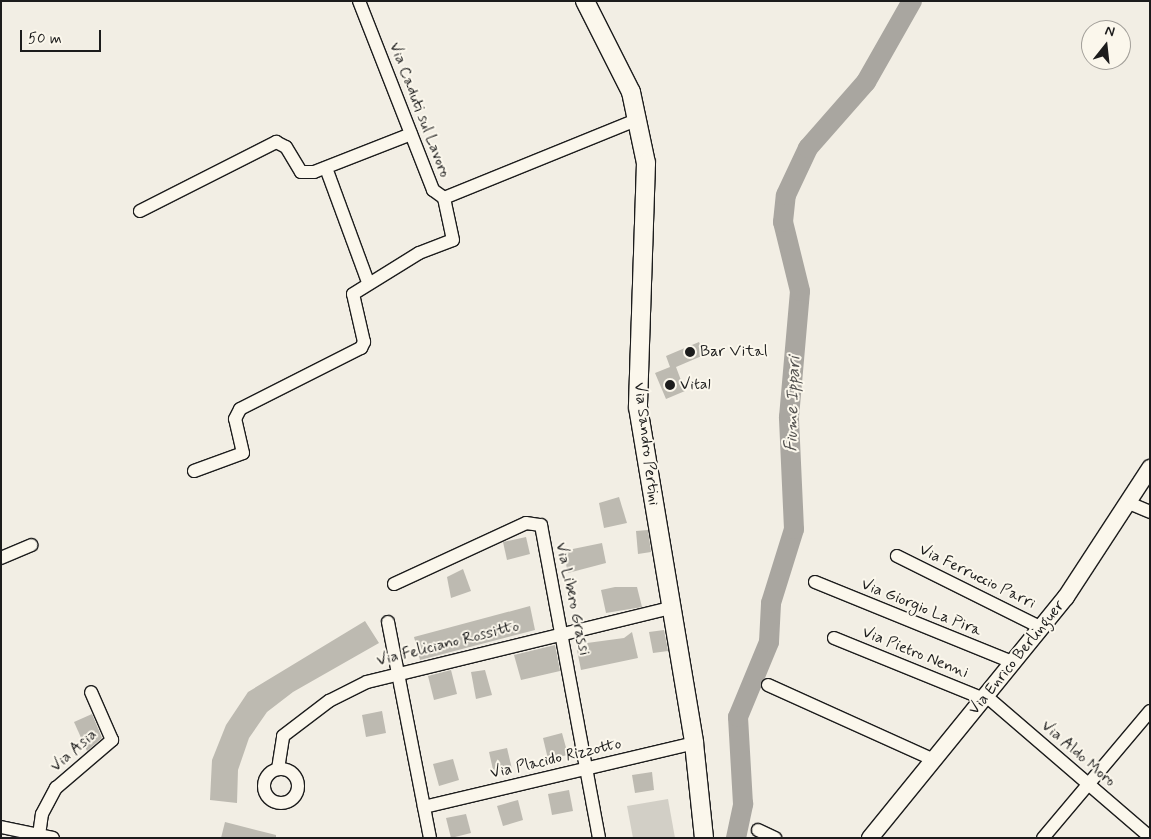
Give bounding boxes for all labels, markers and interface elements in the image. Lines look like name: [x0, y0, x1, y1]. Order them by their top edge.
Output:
scale bar: [22, 20, 104, 52]
north arrow: [1081, 20, 1131, 70]
text: N: [1103, 22, 1117, 41]
text: 50 m: [28, 29, 62, 49]
street label: Via Caduti sul Lavoro: [385, 40, 453, 180]
place label: Bar Vital: [700, 342, 760, 362]
marker: Bar Vital: [684, 346, 696, 358]
water label: Fiume Ippari: [781, 356, 805, 452]
place label: Vital: [680, 375, 711, 395]
marker: Vital: [664, 379, 676, 391]
street label: Via Sandro Pertini: [629, 382, 663, 506]
street label: Via Libero Grassi: [551, 541, 593, 657]
street label: Via Ferruccio Parri: [917, 541, 1037, 613]
street label: Via Giorgio La Pira: [859, 576, 983, 640]
street label: Via Enrico Berlinguer: [965, 597, 1069, 719]
street label: Via Feliciano Rossitto: [375, 617, 521, 671]
street label: Via Pietro Nenni: [860, 623, 970, 683]
street label: Via Aldo Moro: [1037, 716, 1119, 792]
street label: Via Asia: [46, 725, 102, 777]
street label: Via Placido Rizzotto: [489, 735, 623, 783]

